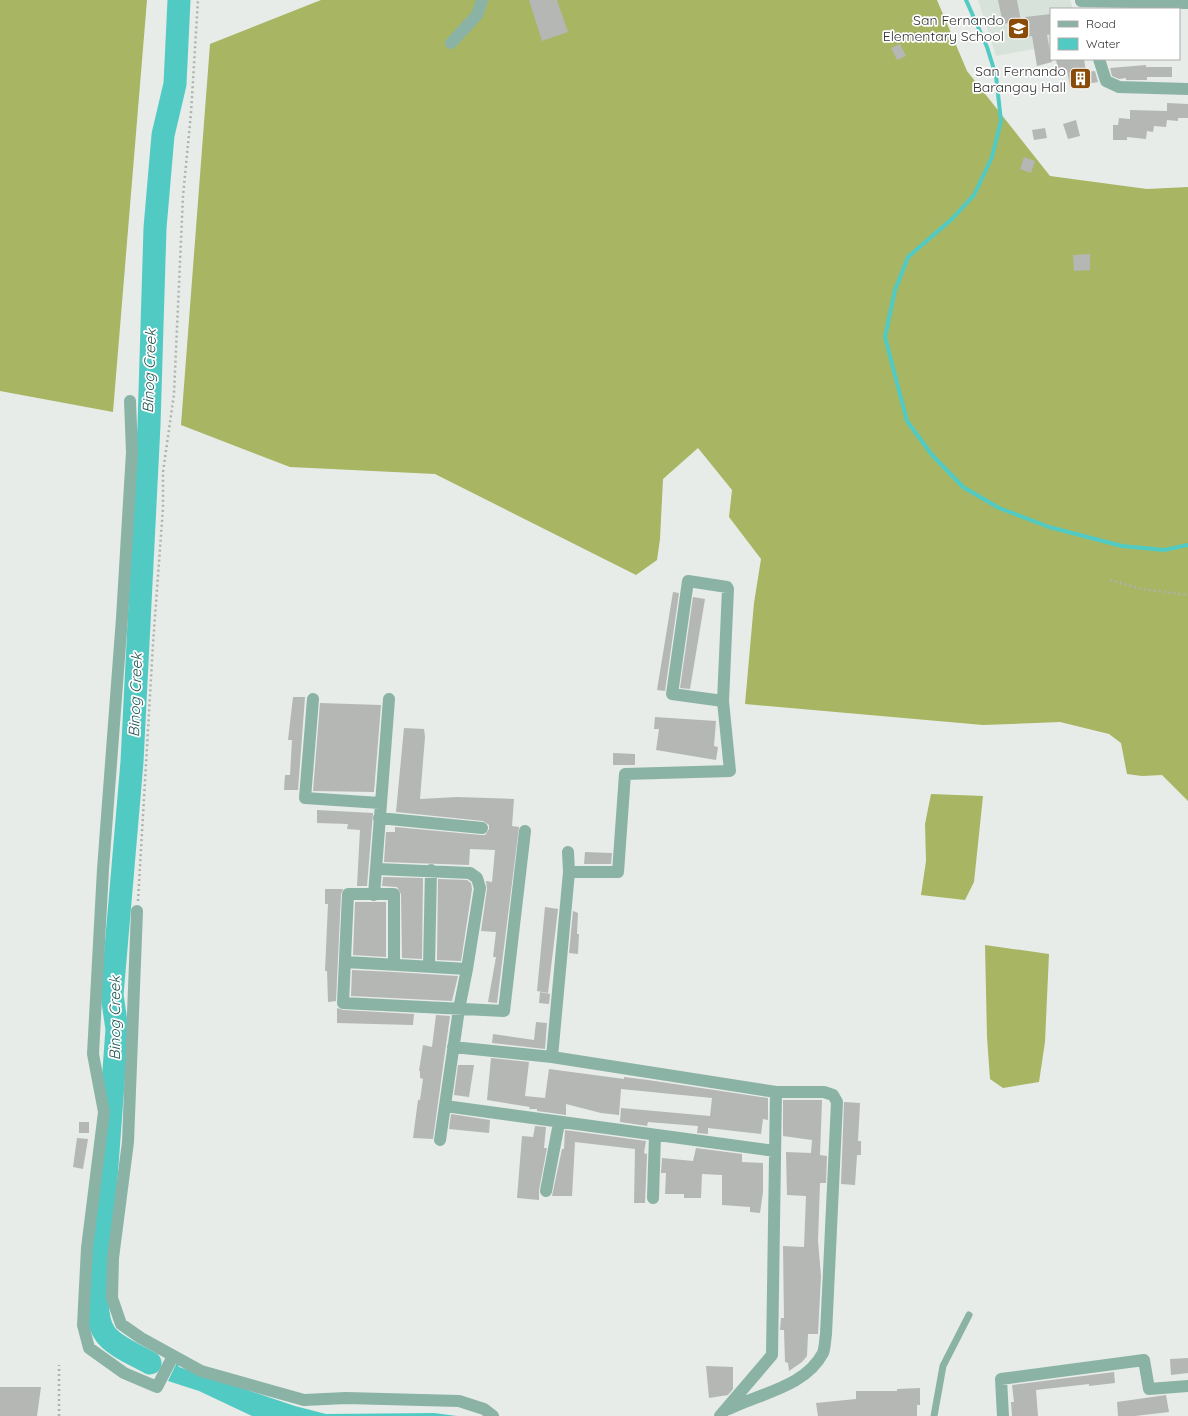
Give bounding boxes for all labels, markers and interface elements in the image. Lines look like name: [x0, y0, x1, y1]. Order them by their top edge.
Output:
legend: [1050, 8, 1180, 60]
place label: San Fernando Elementary School: [883, 11, 1004, 45]
school or university icon: San Fernando Elementary School: [1006, 15, 1032, 41]
text: Road: [1086, 16, 1116, 31]
text: Water: [1086, 36, 1121, 51]
place label: San Fernando Barangay Hall: [973, 62, 1066, 96]
building icon: San Fernando Barangay Hall: [1068, 66, 1094, 92]
water label: Binog Creek: [138, 327, 160, 414]
water label: Binog Creek: [124, 651, 146, 738]
water label: Binog Creek: [105, 974, 124, 1060]

